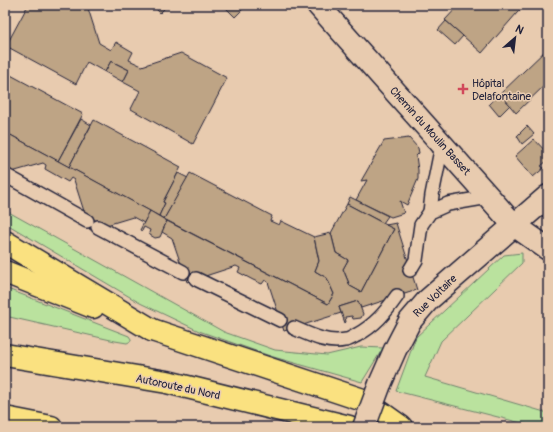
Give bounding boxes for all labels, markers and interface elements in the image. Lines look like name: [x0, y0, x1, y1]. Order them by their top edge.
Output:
north arrow: [495, 18, 535, 58]
text: N: [513, 22, 526, 37]
place label: Hôpital Delafontaine: [472, 77, 531, 103]
marker: Hôpital Delafontaine: [457, 83, 469, 95]
street label: Chemin du Moulin Basset: [387, 84, 473, 178]
street label: Rue Voltaire: [411, 272, 460, 320]
street label: Autoroute du Nord: [135, 372, 221, 402]

